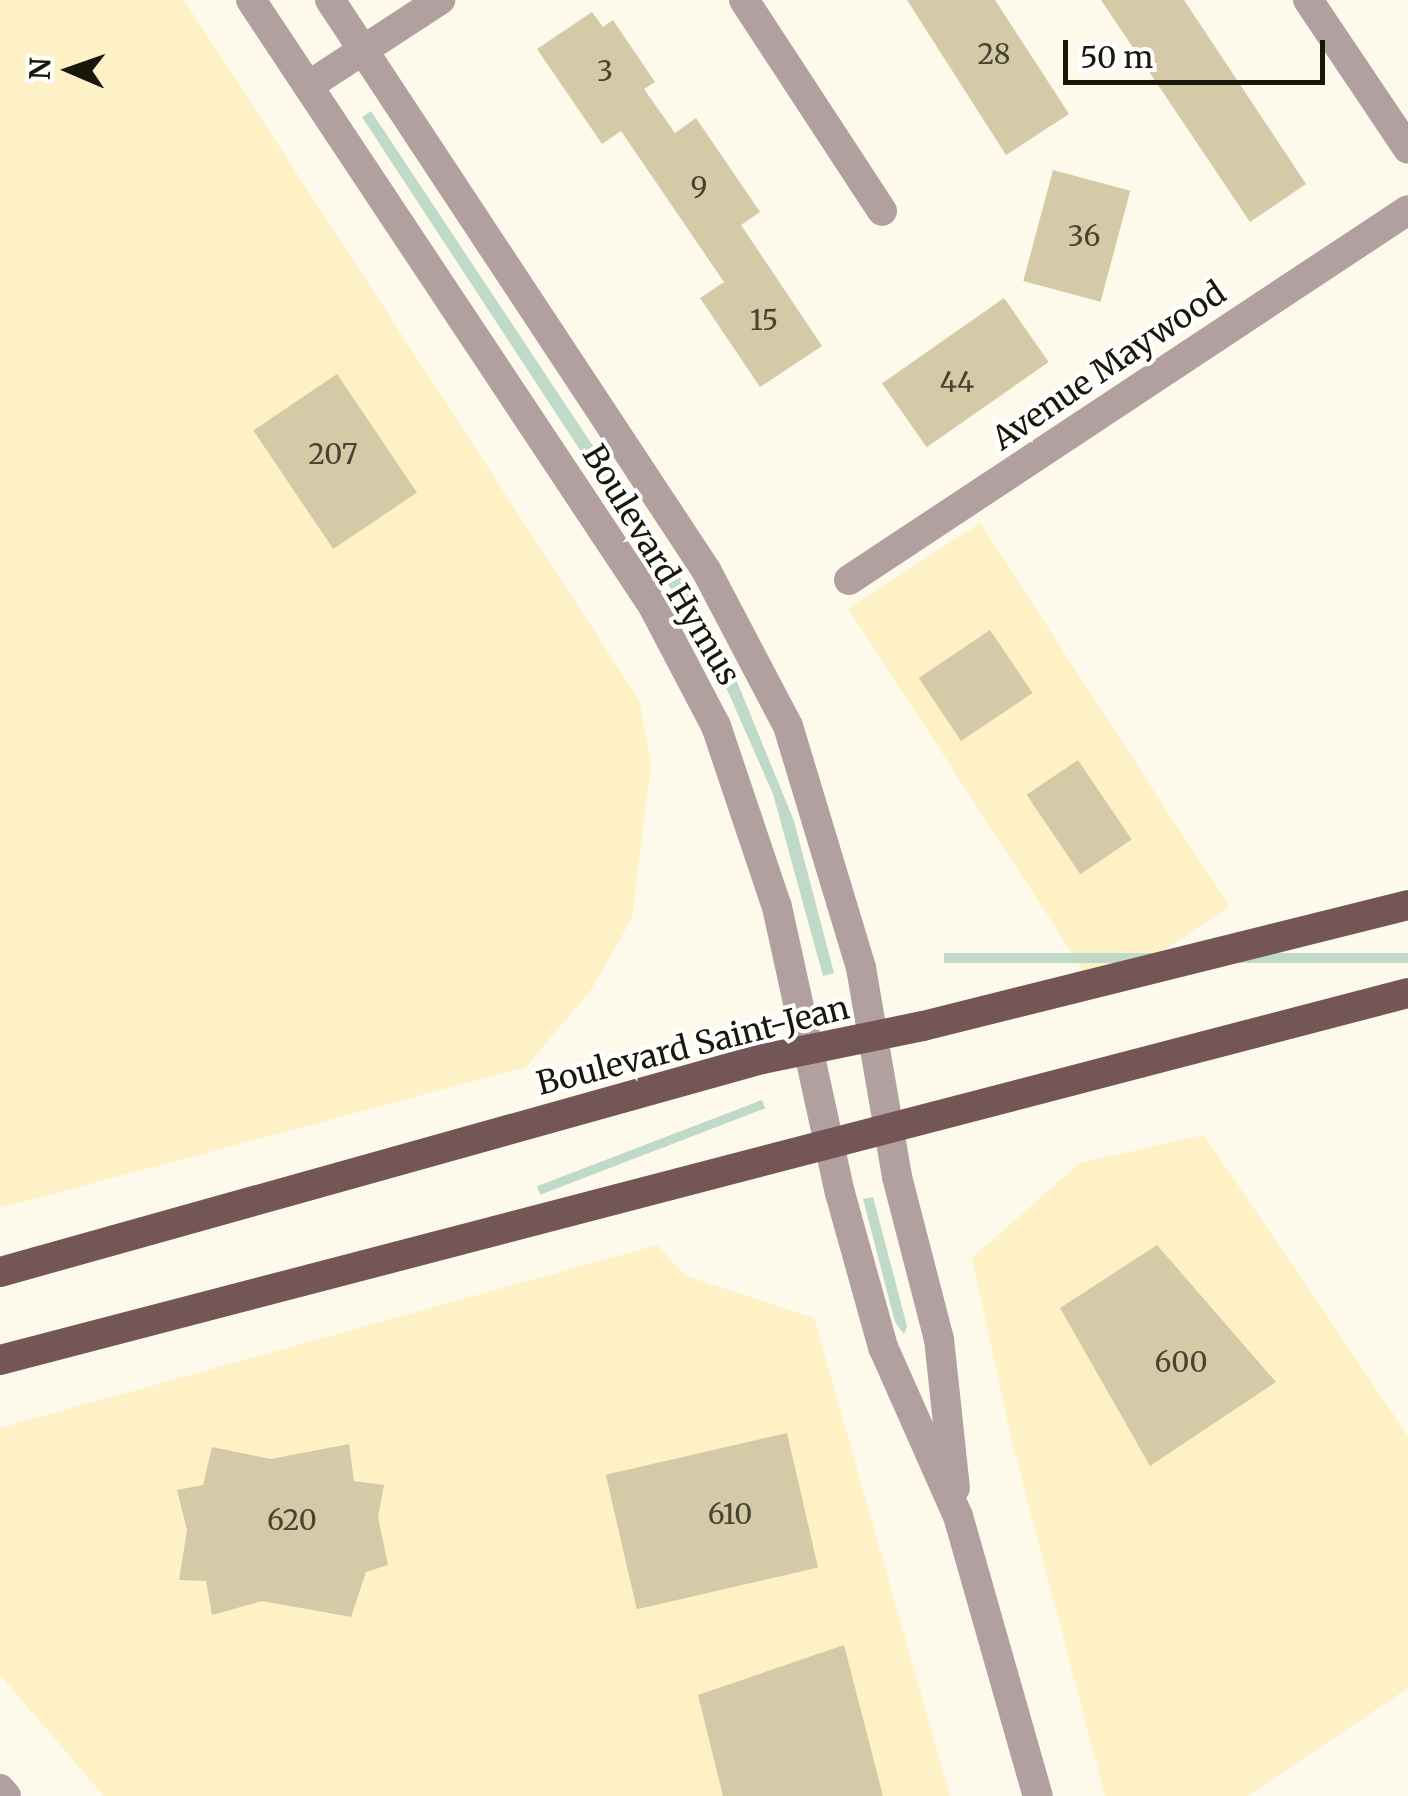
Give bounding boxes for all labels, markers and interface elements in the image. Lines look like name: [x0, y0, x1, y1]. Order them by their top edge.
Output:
north arrow: [20, 20, 120, 120]
scale bar: [1068, 20, 1330, 82]
house number: 28: [978, 37, 1010, 71]
text: 50 m: [1080, 38, 1153, 76]
house number: 3: [597, 54, 613, 88]
text: N: [22, 57, 58, 81]
house number: 9: [691, 170, 707, 204]
house number: 36: [1068, 219, 1100, 253]
street label: Avenue Maywood: [985, 274, 1233, 458]
house number: 15: [750, 303, 778, 337]
house number: 44: [940, 365, 974, 399]
house number: 207: [308, 437, 358, 471]
street label: Boulevard Hymus: [574, 438, 748, 692]
street label: Boulevard Saint-Jean: [533, 989, 853, 1103]
house number: 600: [1154, 1345, 1208, 1379]
house number: 610: [708, 1497, 752, 1531]
house number: 620: [267, 1503, 317, 1537]

